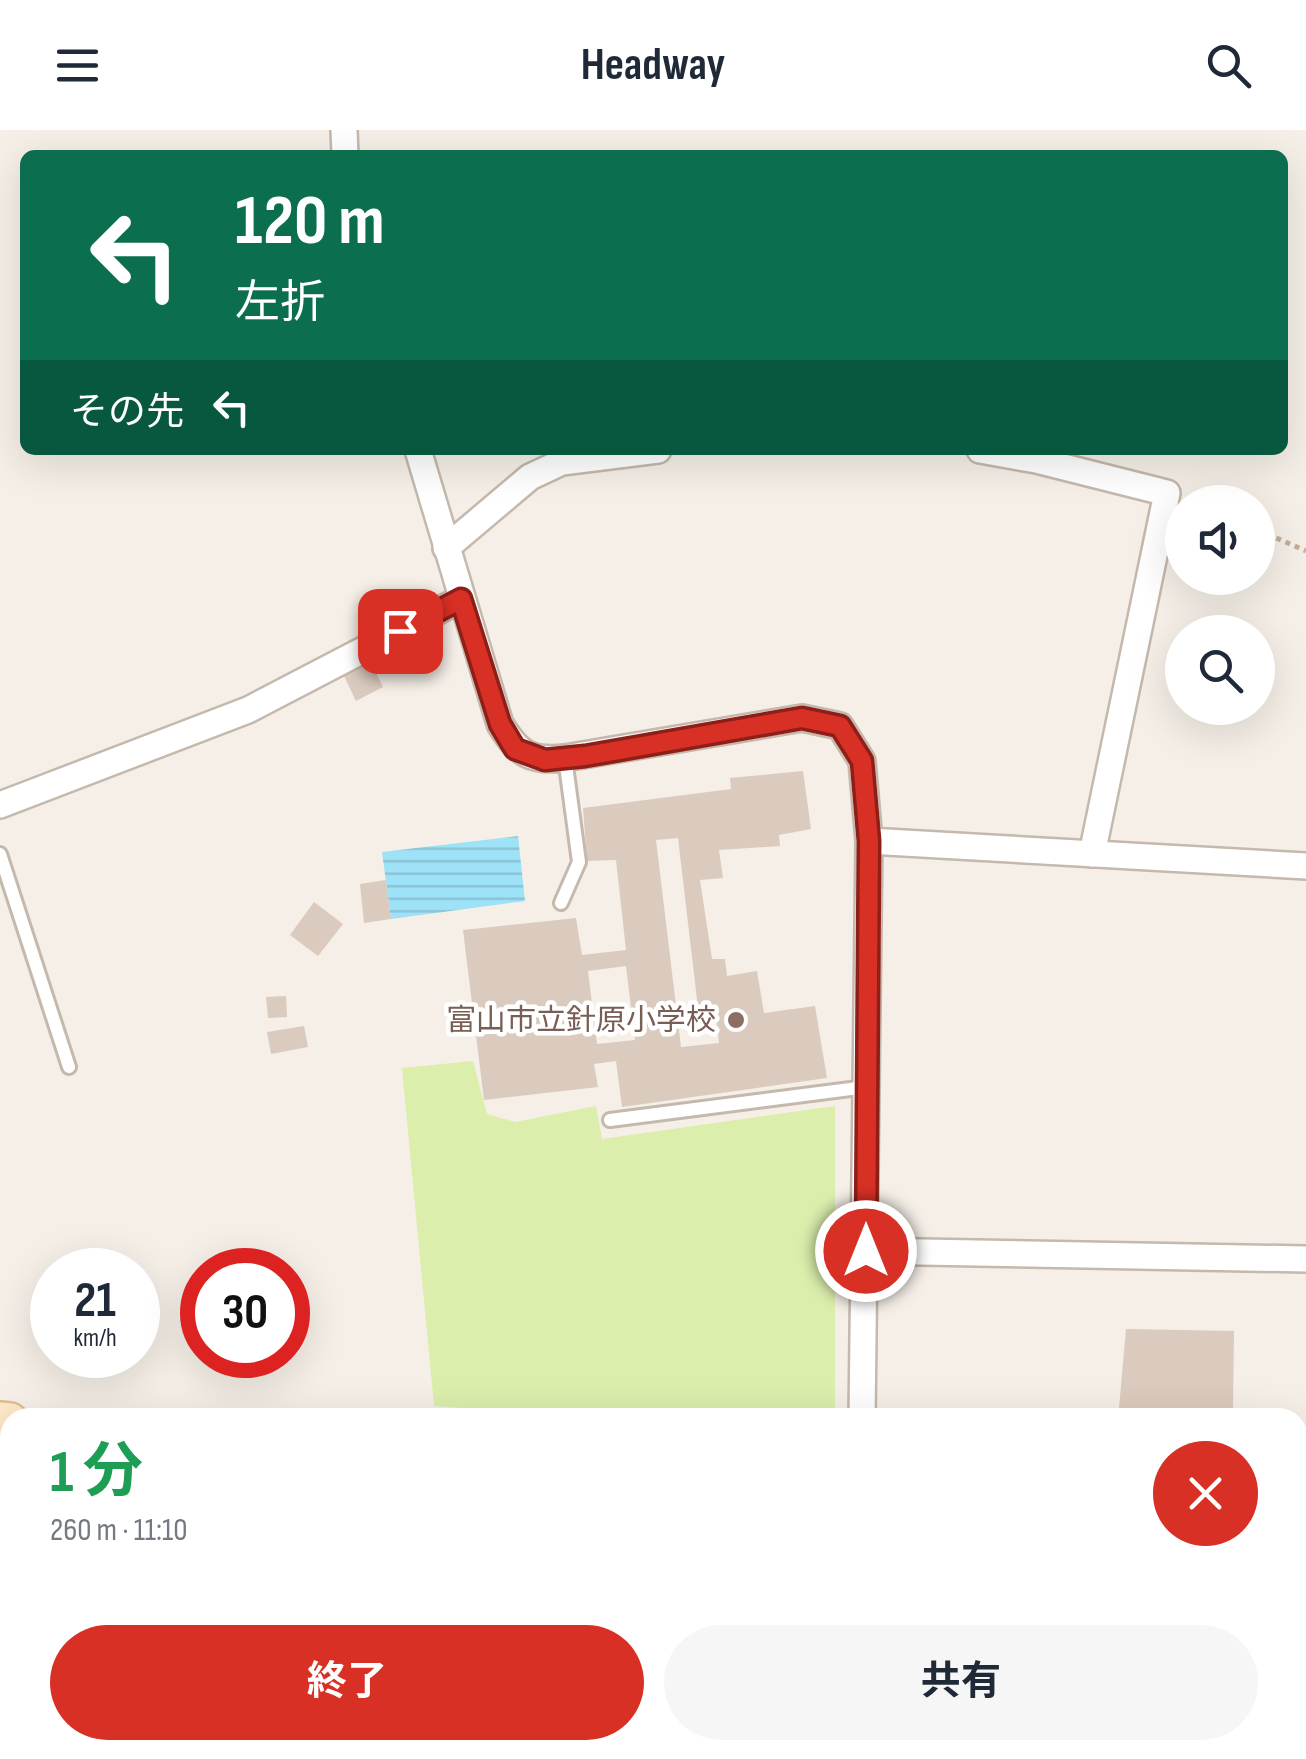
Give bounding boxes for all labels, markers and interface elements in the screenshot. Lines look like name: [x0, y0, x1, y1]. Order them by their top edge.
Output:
icon: menu: [50, 38, 105, 93]
text: Headway: [581, 38, 725, 93]
icon: search: [1201, 38, 1256, 93]
text: 120 m: [235, 180, 385, 264]
icon: left: [70, 190, 200, 320]
text: 左折: [235, 276, 325, 331]
icon: left: [204, 380, 259, 435]
text: その先: [70, 390, 184, 435]
map controls: [1165, 485, 1275, 725]
button: sound: [1165, 485, 1275, 595]
pin: [358, 589, 443, 674]
icon: arrive: [373, 604, 428, 659]
button: search: [1165, 615, 1275, 725]
place label: 富山市立針原小学校: [446, 1003, 716, 1039]
marker: 富山市立針原小学校: [725, 1009, 747, 1031]
position arrow: [814, 1199, 918, 1303]
speed limit sign: 30: [180, 1248, 310, 1378]
text: 21: [74, 1271, 116, 1331]
text: km/h: [73, 1323, 117, 1354]
text: 1 分: [50, 1437, 143, 1509]
button: close: [1153, 1441, 1258, 1546]
text: 260 m · 11:10: [50, 1511, 188, 1550]
button: 終了: [50, 1625, 644, 1740]
button: 共有: [664, 1625, 1258, 1740]

